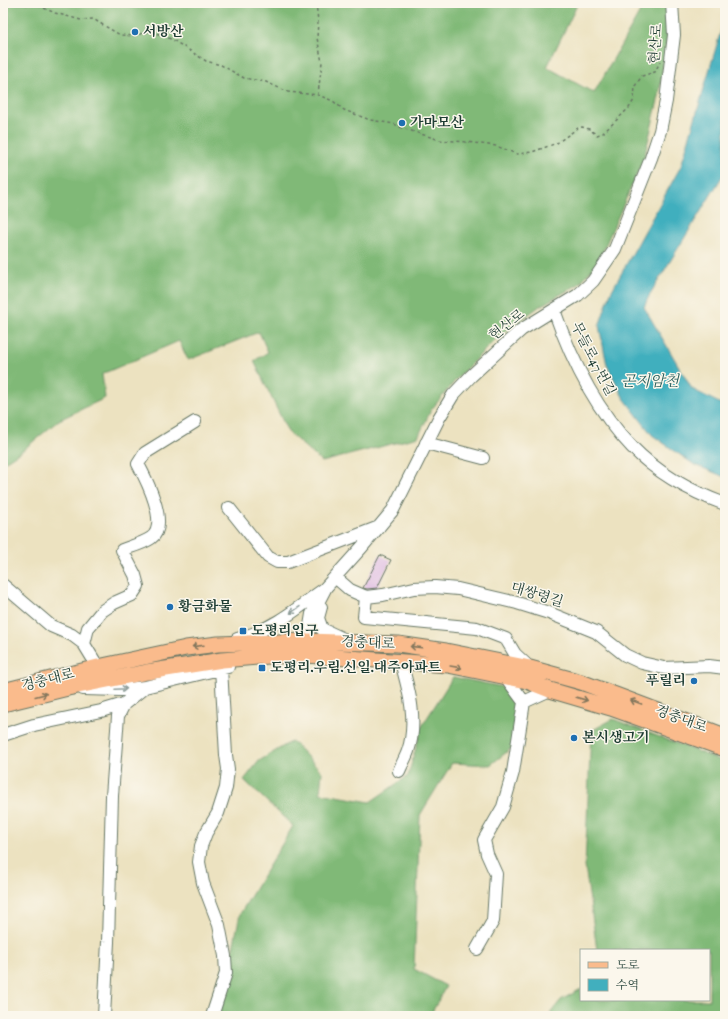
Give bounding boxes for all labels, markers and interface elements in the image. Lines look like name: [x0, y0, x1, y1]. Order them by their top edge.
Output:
place label: 서방산: [143, 23, 184, 41]
street label: 현산로: [646, 23, 666, 65]
marker: 서방산: [130, 27, 140, 37]
place label: 가마모산: [410, 114, 465, 132]
marker: 가마모산: [397, 118, 407, 128]
street label: 현산로: [485, 305, 529, 345]
street label: 무들로47번길: [567, 319, 619, 399]
water label: 곤지암천: [621, 372, 680, 391]
street label: 대쌍령길: [508, 578, 566, 612]
place label: 황금화물: [178, 598, 233, 616]
marker: 황금화물: [165, 602, 175, 612]
one-way arrow: [290, 606, 301, 614]
place label: 도평리입구: [251, 622, 319, 640]
marker: 도평리입구: [238, 626, 248, 636]
street label: 경충대로: [341, 633, 396, 653]
one-way arrow: [192, 642, 205, 650]
one-way arrow: [410, 643, 423, 651]
place label: 도평리.우림.신일.대주아파트: [270, 659, 442, 677]
marker: 도평리.우림.신일.대주아파트: [257, 663, 267, 673]
one-way arrow: [449, 663, 462, 671]
street label: 경충대로: [20, 665, 77, 695]
place label: 푸릴리: [645, 672, 686, 690]
marker: 푸릴리: [689, 676, 699, 686]
one-way arrow: [114, 686, 127, 693]
one-way arrow: [34, 691, 47, 698]
one-way arrow: [575, 696, 588, 703]
one-way arrow: [630, 698, 642, 706]
street label: 경충대로: [652, 701, 710, 737]
place label: 본시생고기: [582, 729, 650, 747]
marker: 본시생고기: [569, 733, 579, 743]
legend: [580, 949, 710, 1001]
text: 도로: [616, 958, 640, 973]
text: 수역: [616, 978, 639, 993]

